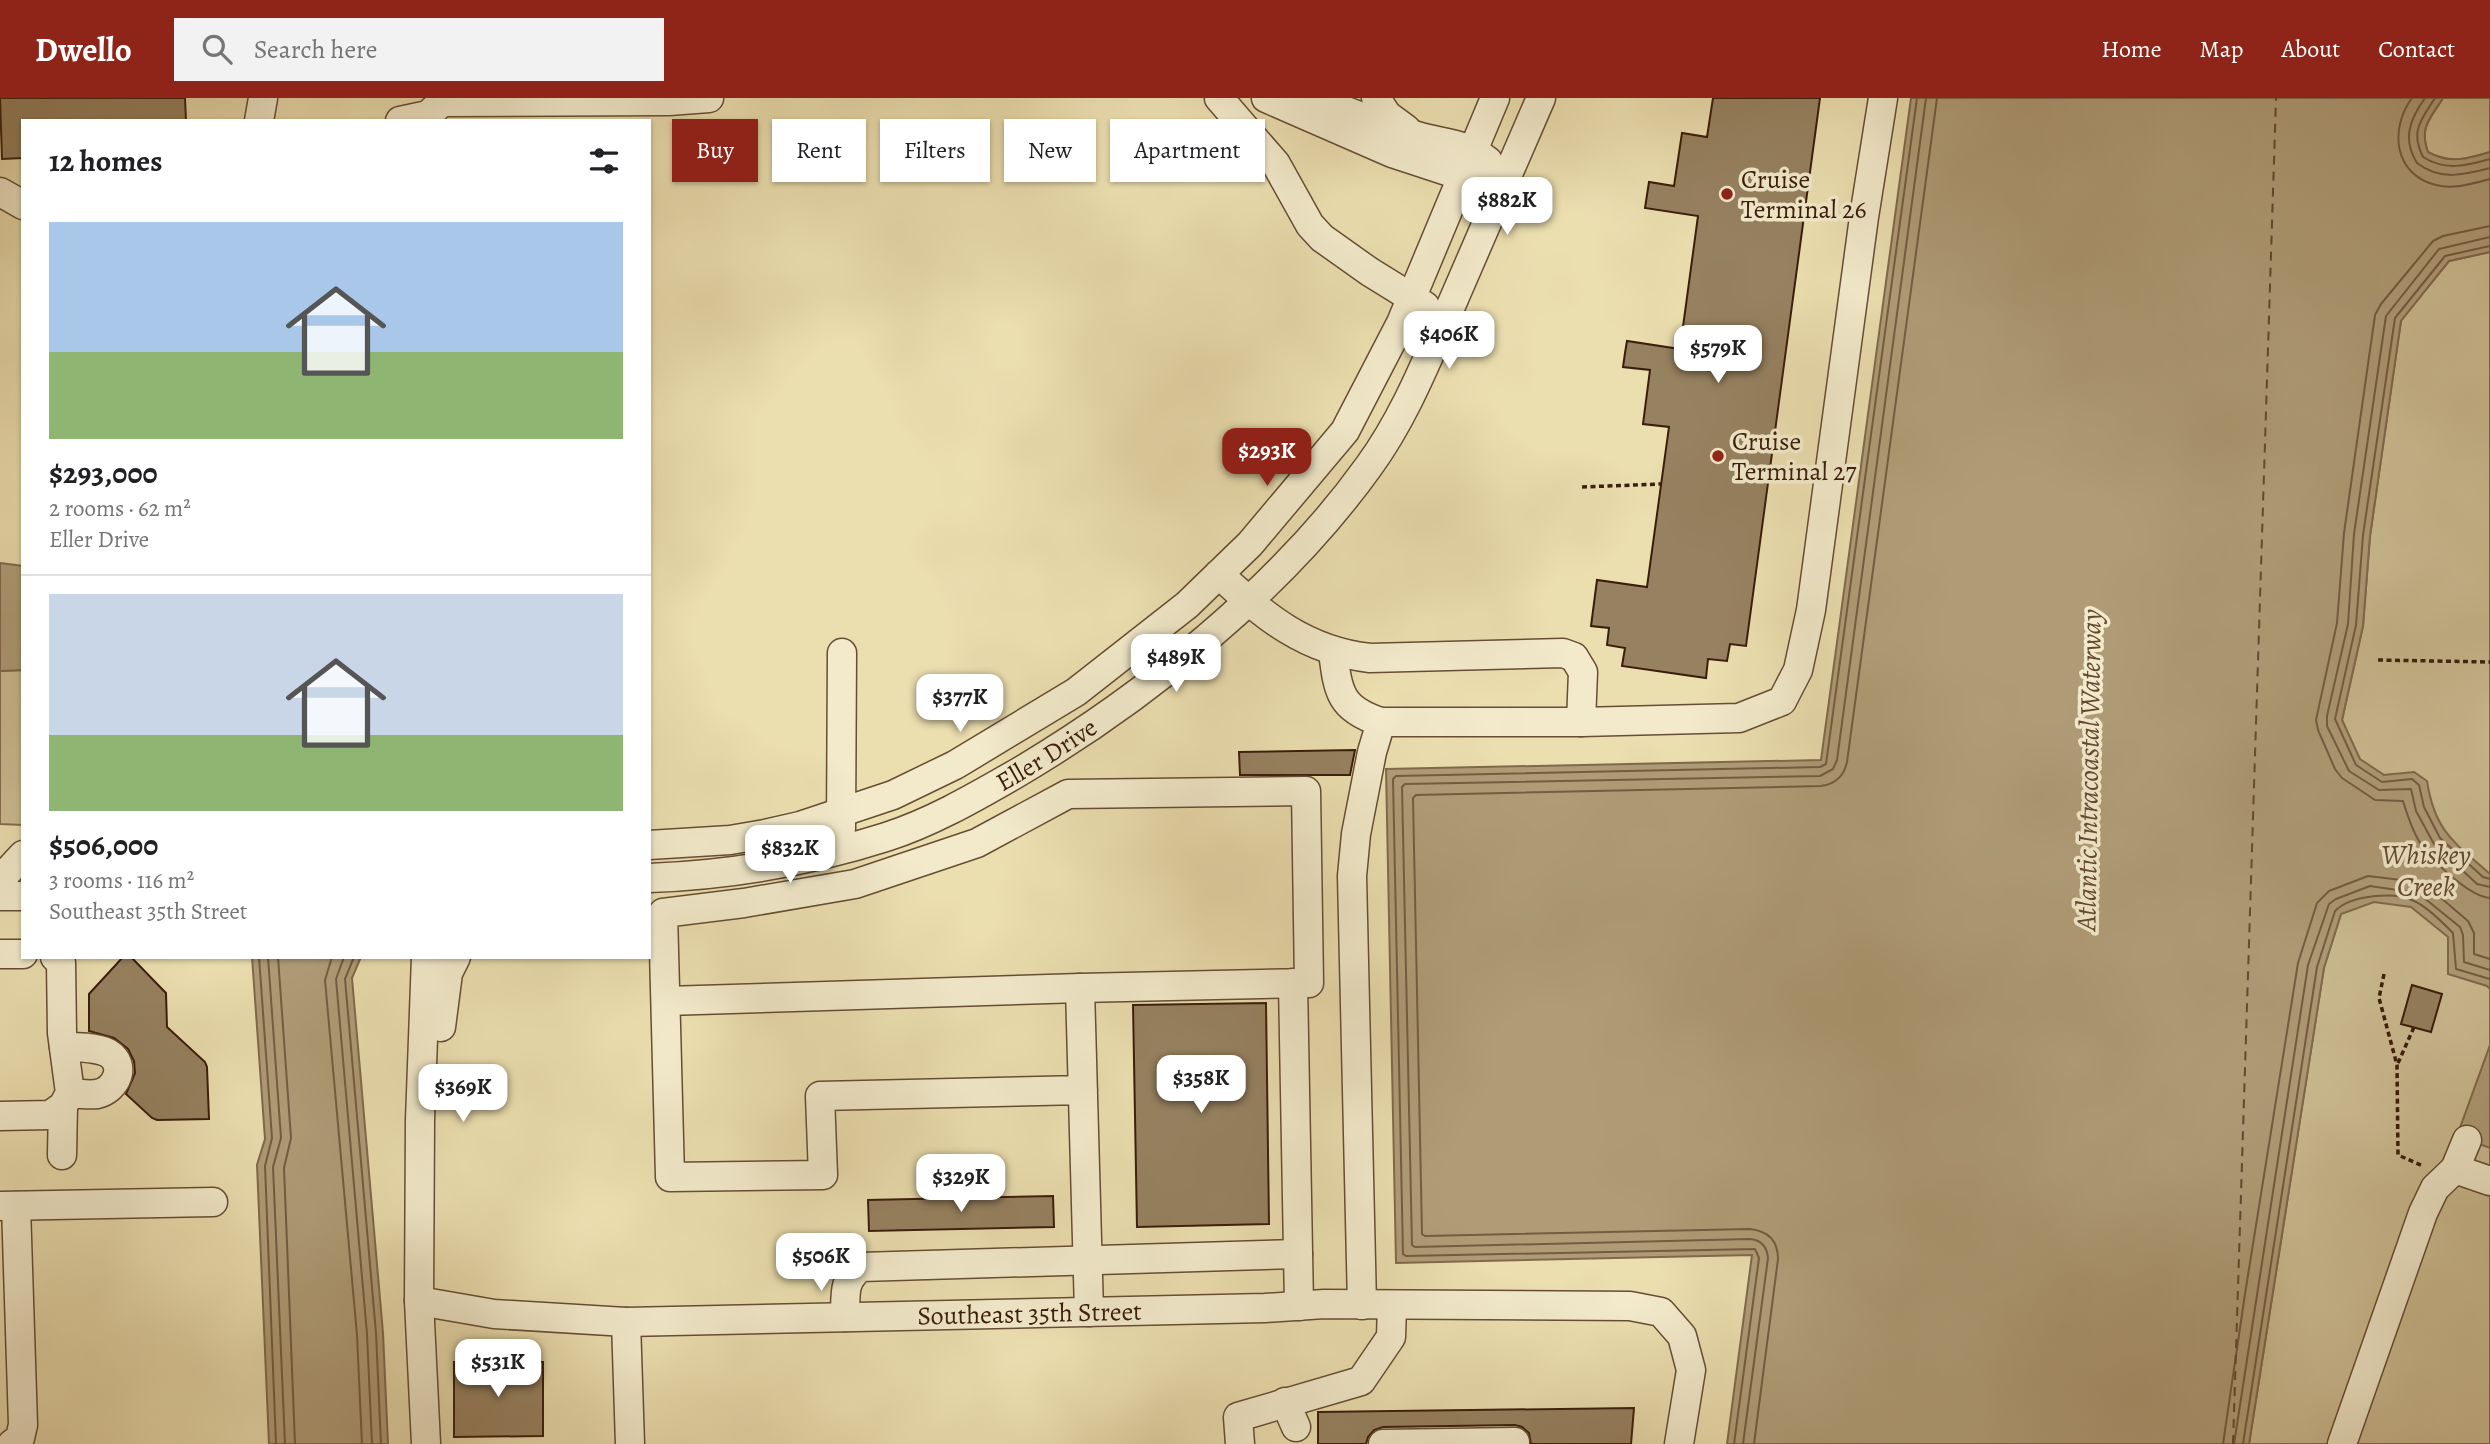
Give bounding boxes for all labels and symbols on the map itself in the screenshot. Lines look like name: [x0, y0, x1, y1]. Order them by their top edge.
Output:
place label: Cruise Terminal 26: [1741, 162, 1866, 227]
pin: $882K: [1458, 178, 1556, 237]
marker: Cruise Terminal 26: [1719, 186, 1735, 202]
pin: $406K: [1400, 312, 1498, 371]
pin: $579K: [1669, 326, 1767, 385]
place label: Cruise Terminal 27: [1732, 424, 1856, 489]
pin: $293K: [1218, 428, 1316, 488]
marker: Cruise Terminal 27: [1710, 448, 1726, 464]
water label: Atlantic Intracoastal Waterway: [2067, 609, 2111, 933]
pin: $489K: [1127, 634, 1225, 694]
pin: $377K: [911, 674, 1009, 734]
street label: Eller Drive: [990, 710, 1104, 800]
pin: $832K: [741, 826, 839, 885]
water label: Whiskey Creek: [2381, 836, 2471, 906]
pin: $358K: [1152, 1056, 1250, 1115]
pin: $369K: [414, 1065, 512, 1124]
pin: $329K: [912, 1154, 1010, 1214]
pin: $506K: [772, 1234, 870, 1293]
street label: Southeast 35th Street: [917, 1294, 1143, 1334]
pin: $531K: [449, 1340, 547, 1399]

